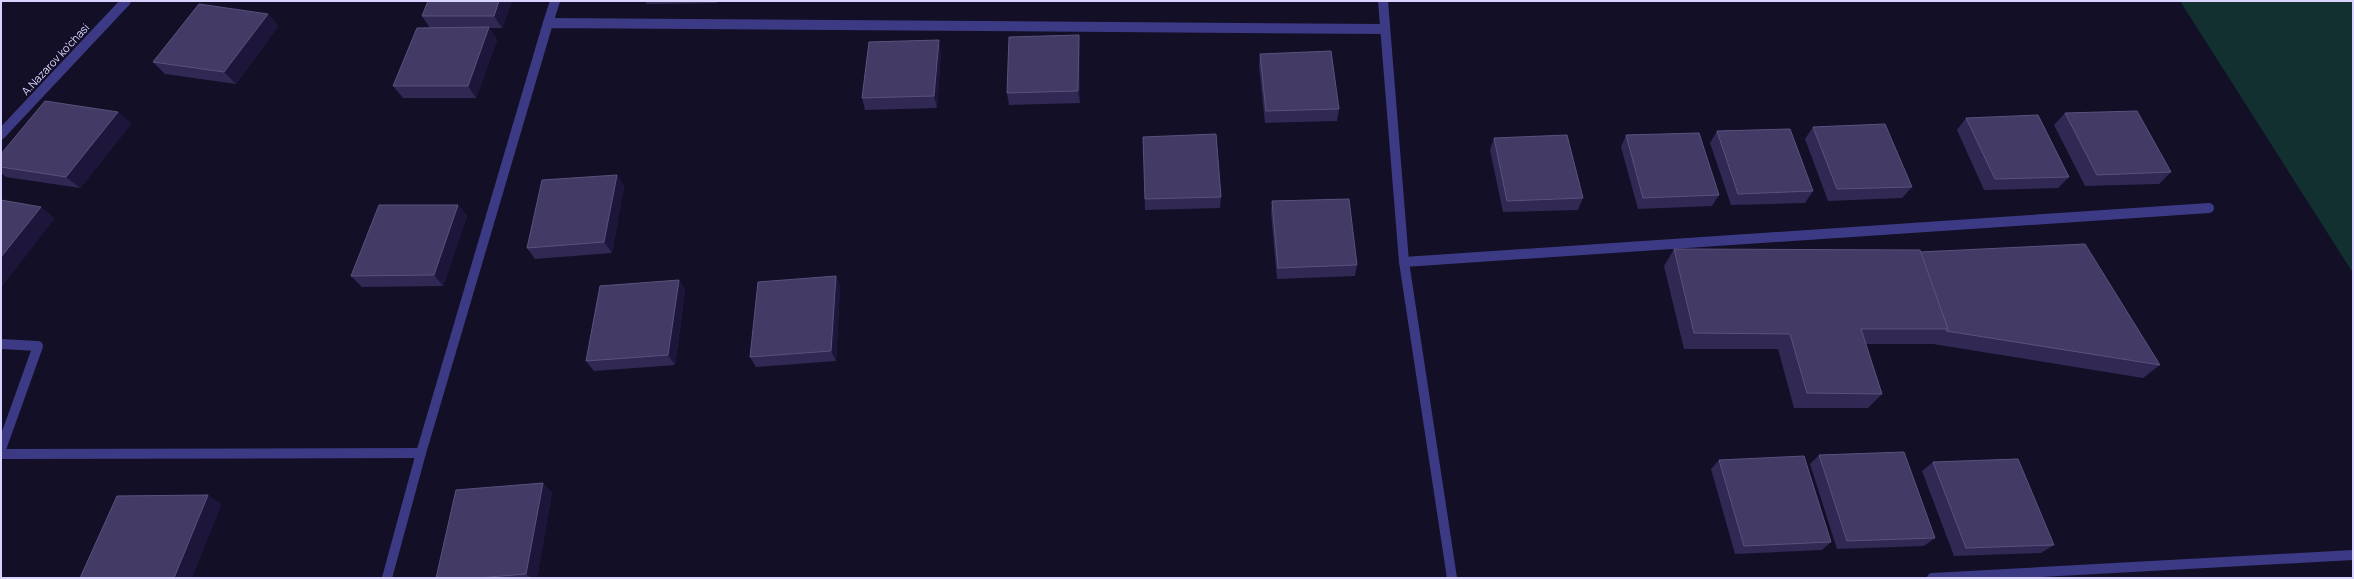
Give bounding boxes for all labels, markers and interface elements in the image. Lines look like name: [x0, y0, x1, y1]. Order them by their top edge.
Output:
street label: A.Nazarov ko'chasi: [18, 20, 92, 98]

